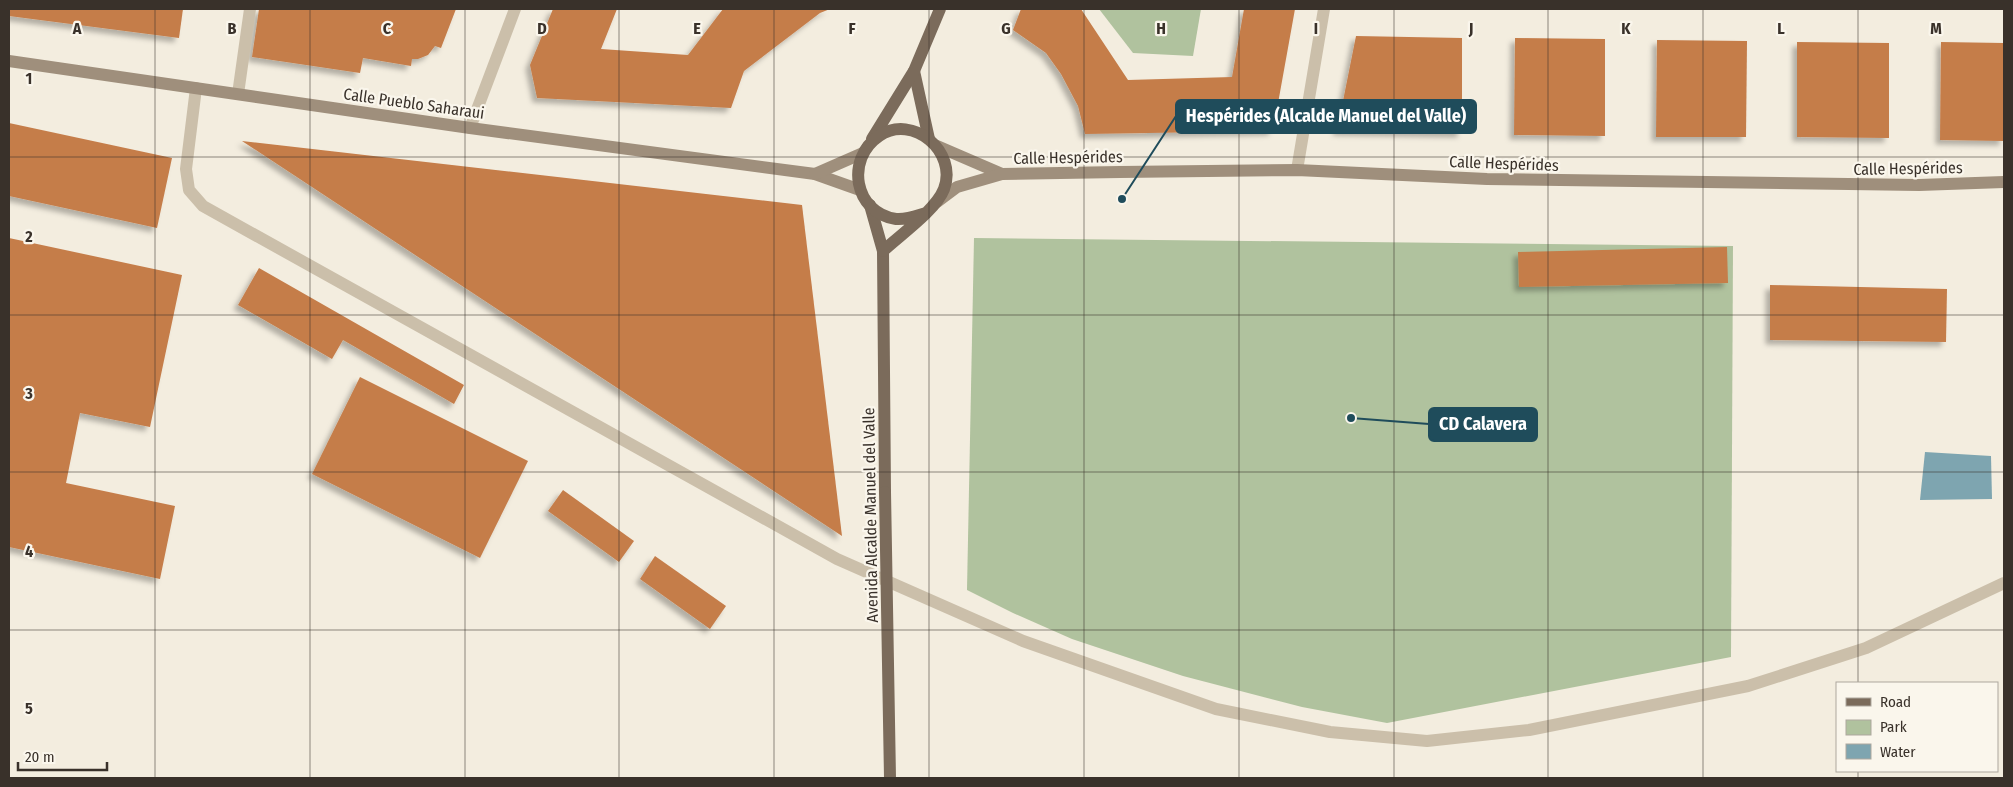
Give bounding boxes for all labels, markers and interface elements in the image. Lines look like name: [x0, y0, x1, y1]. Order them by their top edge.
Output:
text: A: [72, 19, 82, 38]
text: B: [228, 19, 237, 38]
text: C: [383, 19, 392, 38]
text: D: [537, 19, 547, 38]
text: E: [693, 19, 701, 38]
text: F: [848, 19, 856, 38]
text: G: [1001, 19, 1011, 38]
text: H: [1156, 19, 1166, 38]
text: I: [1314, 19, 1318, 38]
text: J: [1468, 19, 1473, 38]
text: K: [1621, 19, 1631, 38]
text: L: [1777, 19, 1785, 38]
text: M: [1930, 19, 1942, 38]
text: 1: [26, 69, 32, 88]
street label: Calle Pueblo Saharaui: [342, 84, 486, 123]
callout: Hespérides (Alcalde Manuel del Valle): [1176, 100, 1476, 133]
text: Hespérides (Alcalde Manuel del Valle): [1186, 105, 1467, 127]
street label: Calle Hespérides: [1013, 147, 1123, 168]
street label: Calle Hespérides: [1449, 152, 1559, 175]
street label: Calle Hespérides: [1853, 158, 1963, 179]
text: 2: [24, 227, 33, 246]
text: 3: [24, 384, 33, 403]
street label: Avenida Alcalde Manuel del Valle: [859, 407, 882, 623]
callout: CD Calavera: [1429, 408, 1537, 441]
text: CD Calavera: [1439, 413, 1527, 435]
text: 4: [25, 542, 33, 561]
legend: [1836, 682, 1998, 772]
text: Road: [1880, 693, 1911, 711]
text: 5: [25, 699, 33, 718]
text: Park: [1880, 718, 1907, 736]
scale bar: [18, 740, 106, 772]
text: Water: [1880, 743, 1916, 761]
text: 20 m: [25, 748, 55, 766]

